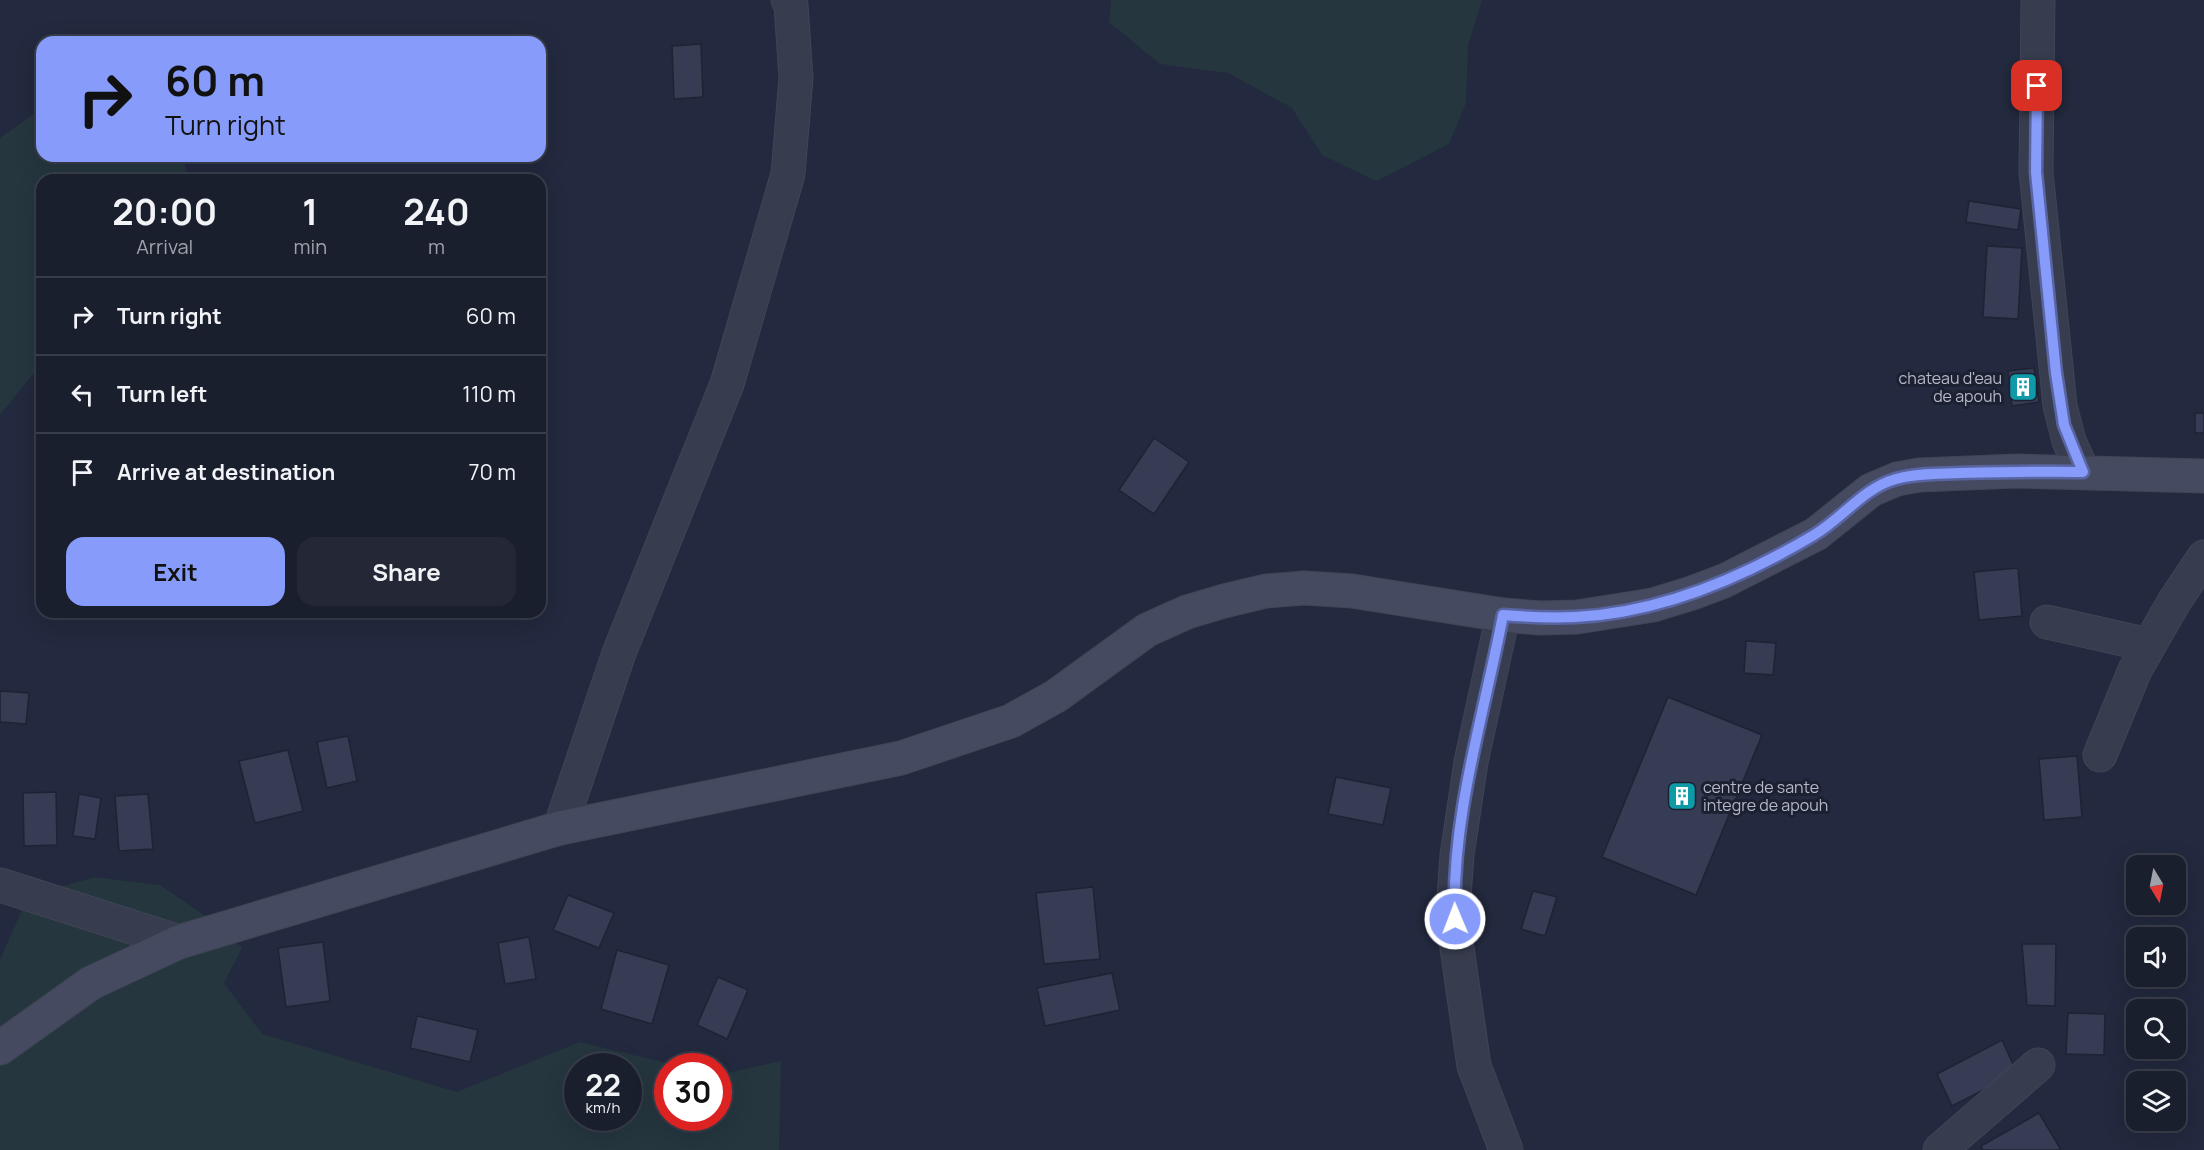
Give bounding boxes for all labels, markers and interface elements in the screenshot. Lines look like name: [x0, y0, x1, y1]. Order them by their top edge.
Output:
text: 60 m: [165, 51, 265, 109]
icon: right: [66, 60, 144, 138]
pin: [2011, 60, 2062, 111]
icon: arrive: [2020, 69, 2053, 102]
text: Turn right: [165, 106, 286, 143]
text: 20:00: [112, 187, 217, 236]
text: 1: [302, 187, 318, 236]
text: 240: [403, 187, 470, 236]
text: Arrival: [136, 233, 193, 260]
text: min: [294, 233, 327, 260]
text: m: [428, 233, 445, 260]
icon: right: [66, 300, 99, 333]
text: Turn right: [117, 301, 222, 331]
text: 60 m: [466, 301, 516, 331]
place label: chateau d'eau de apouh: [1899, 367, 2002, 407]
building icon: chateau d'eau de apouh: [2007, 371, 2039, 403]
icon: left: [66, 378, 99, 411]
text: Turn left: [117, 379, 207, 409]
text: 110 m: [462, 379, 516, 409]
icon: arrive: [66, 456, 99, 489]
text: Arrive at destination: [117, 457, 335, 487]
text: 70 m: [468, 457, 516, 487]
button: Exit: [66, 537, 285, 606]
button: Share: [297, 537, 516, 606]
place label: centre de sante integre de apouh: [1703, 776, 1828, 816]
building icon: centre de sante integre de apouh: [1666, 780, 1698, 812]
north arrow: [2126, 855, 2186, 915]
map controls: [2126, 855, 2186, 1131]
position arrow: [1423, 887, 1487, 951]
button: sound: [2126, 927, 2186, 987]
button: search: [2126, 999, 2186, 1059]
speed limit sign: 30: [654, 1053, 732, 1131]
text: 22: [585, 1064, 621, 1105]
button: layers: [2126, 1071, 2186, 1131]
text: km/h: [586, 1097, 620, 1118]

